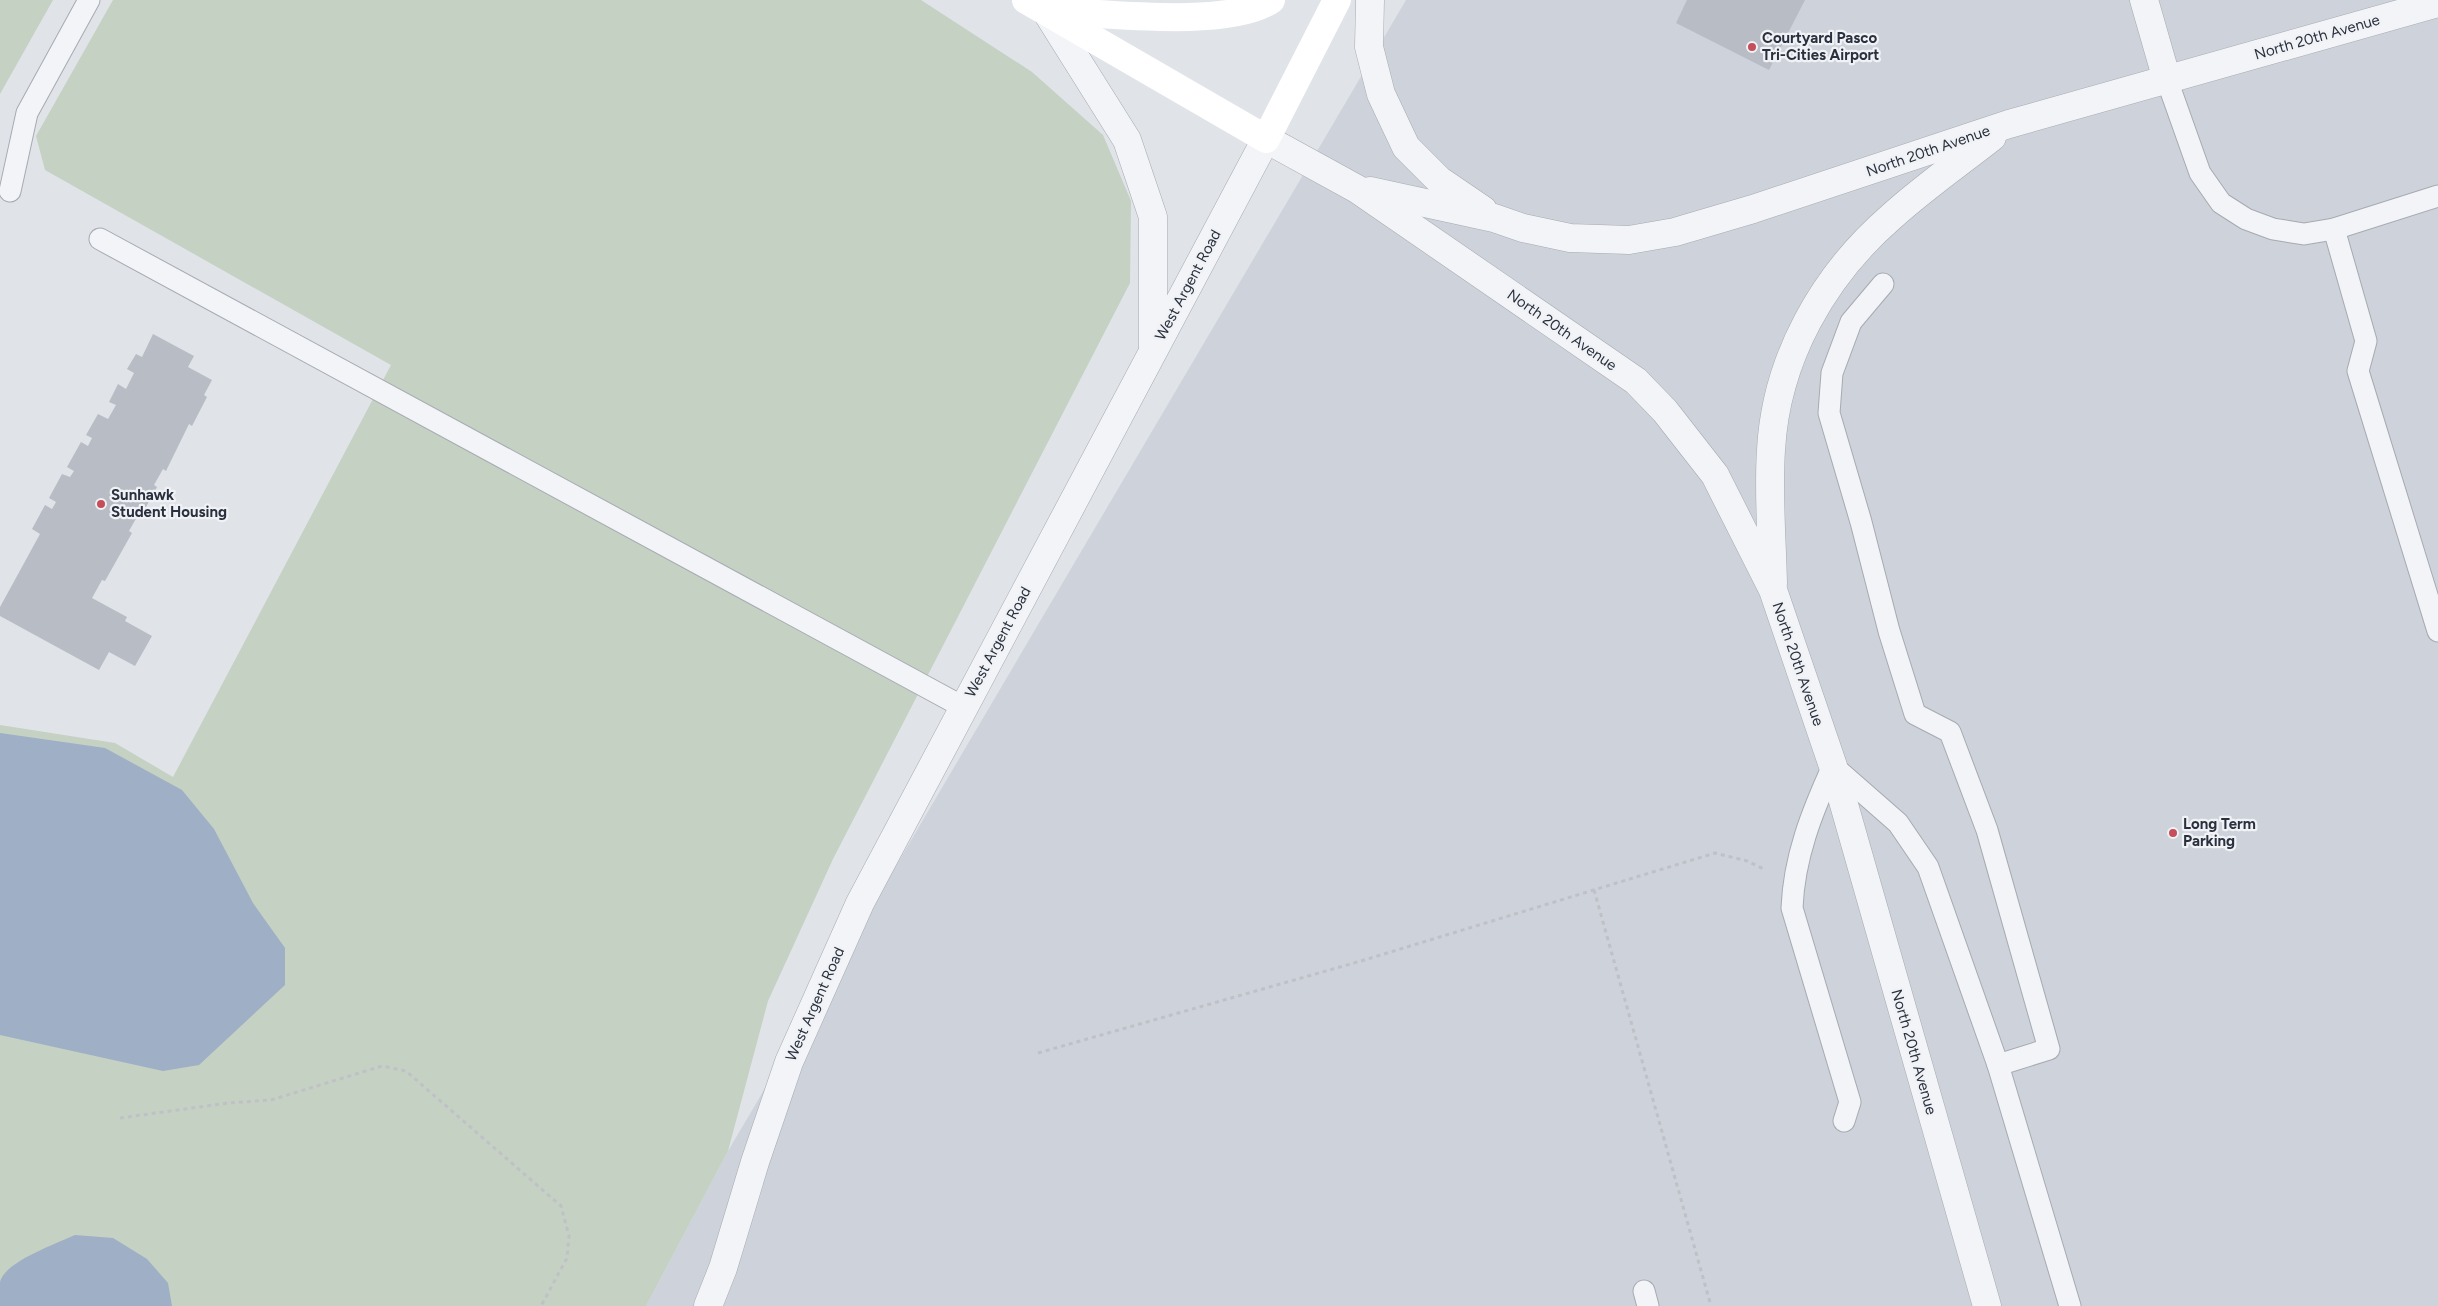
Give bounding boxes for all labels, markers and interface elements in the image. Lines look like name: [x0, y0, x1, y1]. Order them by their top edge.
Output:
street label: North 20th Avenue: [2252, 10, 2382, 64]
place label: Courtyard Pasco Tri-Cities Airport: [1762, 29, 1879, 64]
marker: Courtyard Pasco Tri-Cities Airport: [1746, 41, 1758, 53]
street label: North 20th Avenue: [1864, 121, 1992, 181]
street label: West Argent Road: [1151, 227, 1225, 343]
street label: North 20th Avenue: [1504, 285, 1620, 375]
place label: Sunhawk Student Housing: [111, 486, 227, 521]
marker: Sunhawk Student Housing: [95, 498, 107, 510]
street label: West Argent Road: [961, 584, 1035, 700]
street label: North 20th Avenue: [1768, 600, 1828, 728]
place label: Long Term Parking: [2183, 815, 2256, 850]
marker: Long Term Parking: [2167, 827, 2179, 839]
street label: West Argent Road: [782, 944, 848, 1064]
street label: North 20th Avenue: [1887, 987, 1941, 1117]

